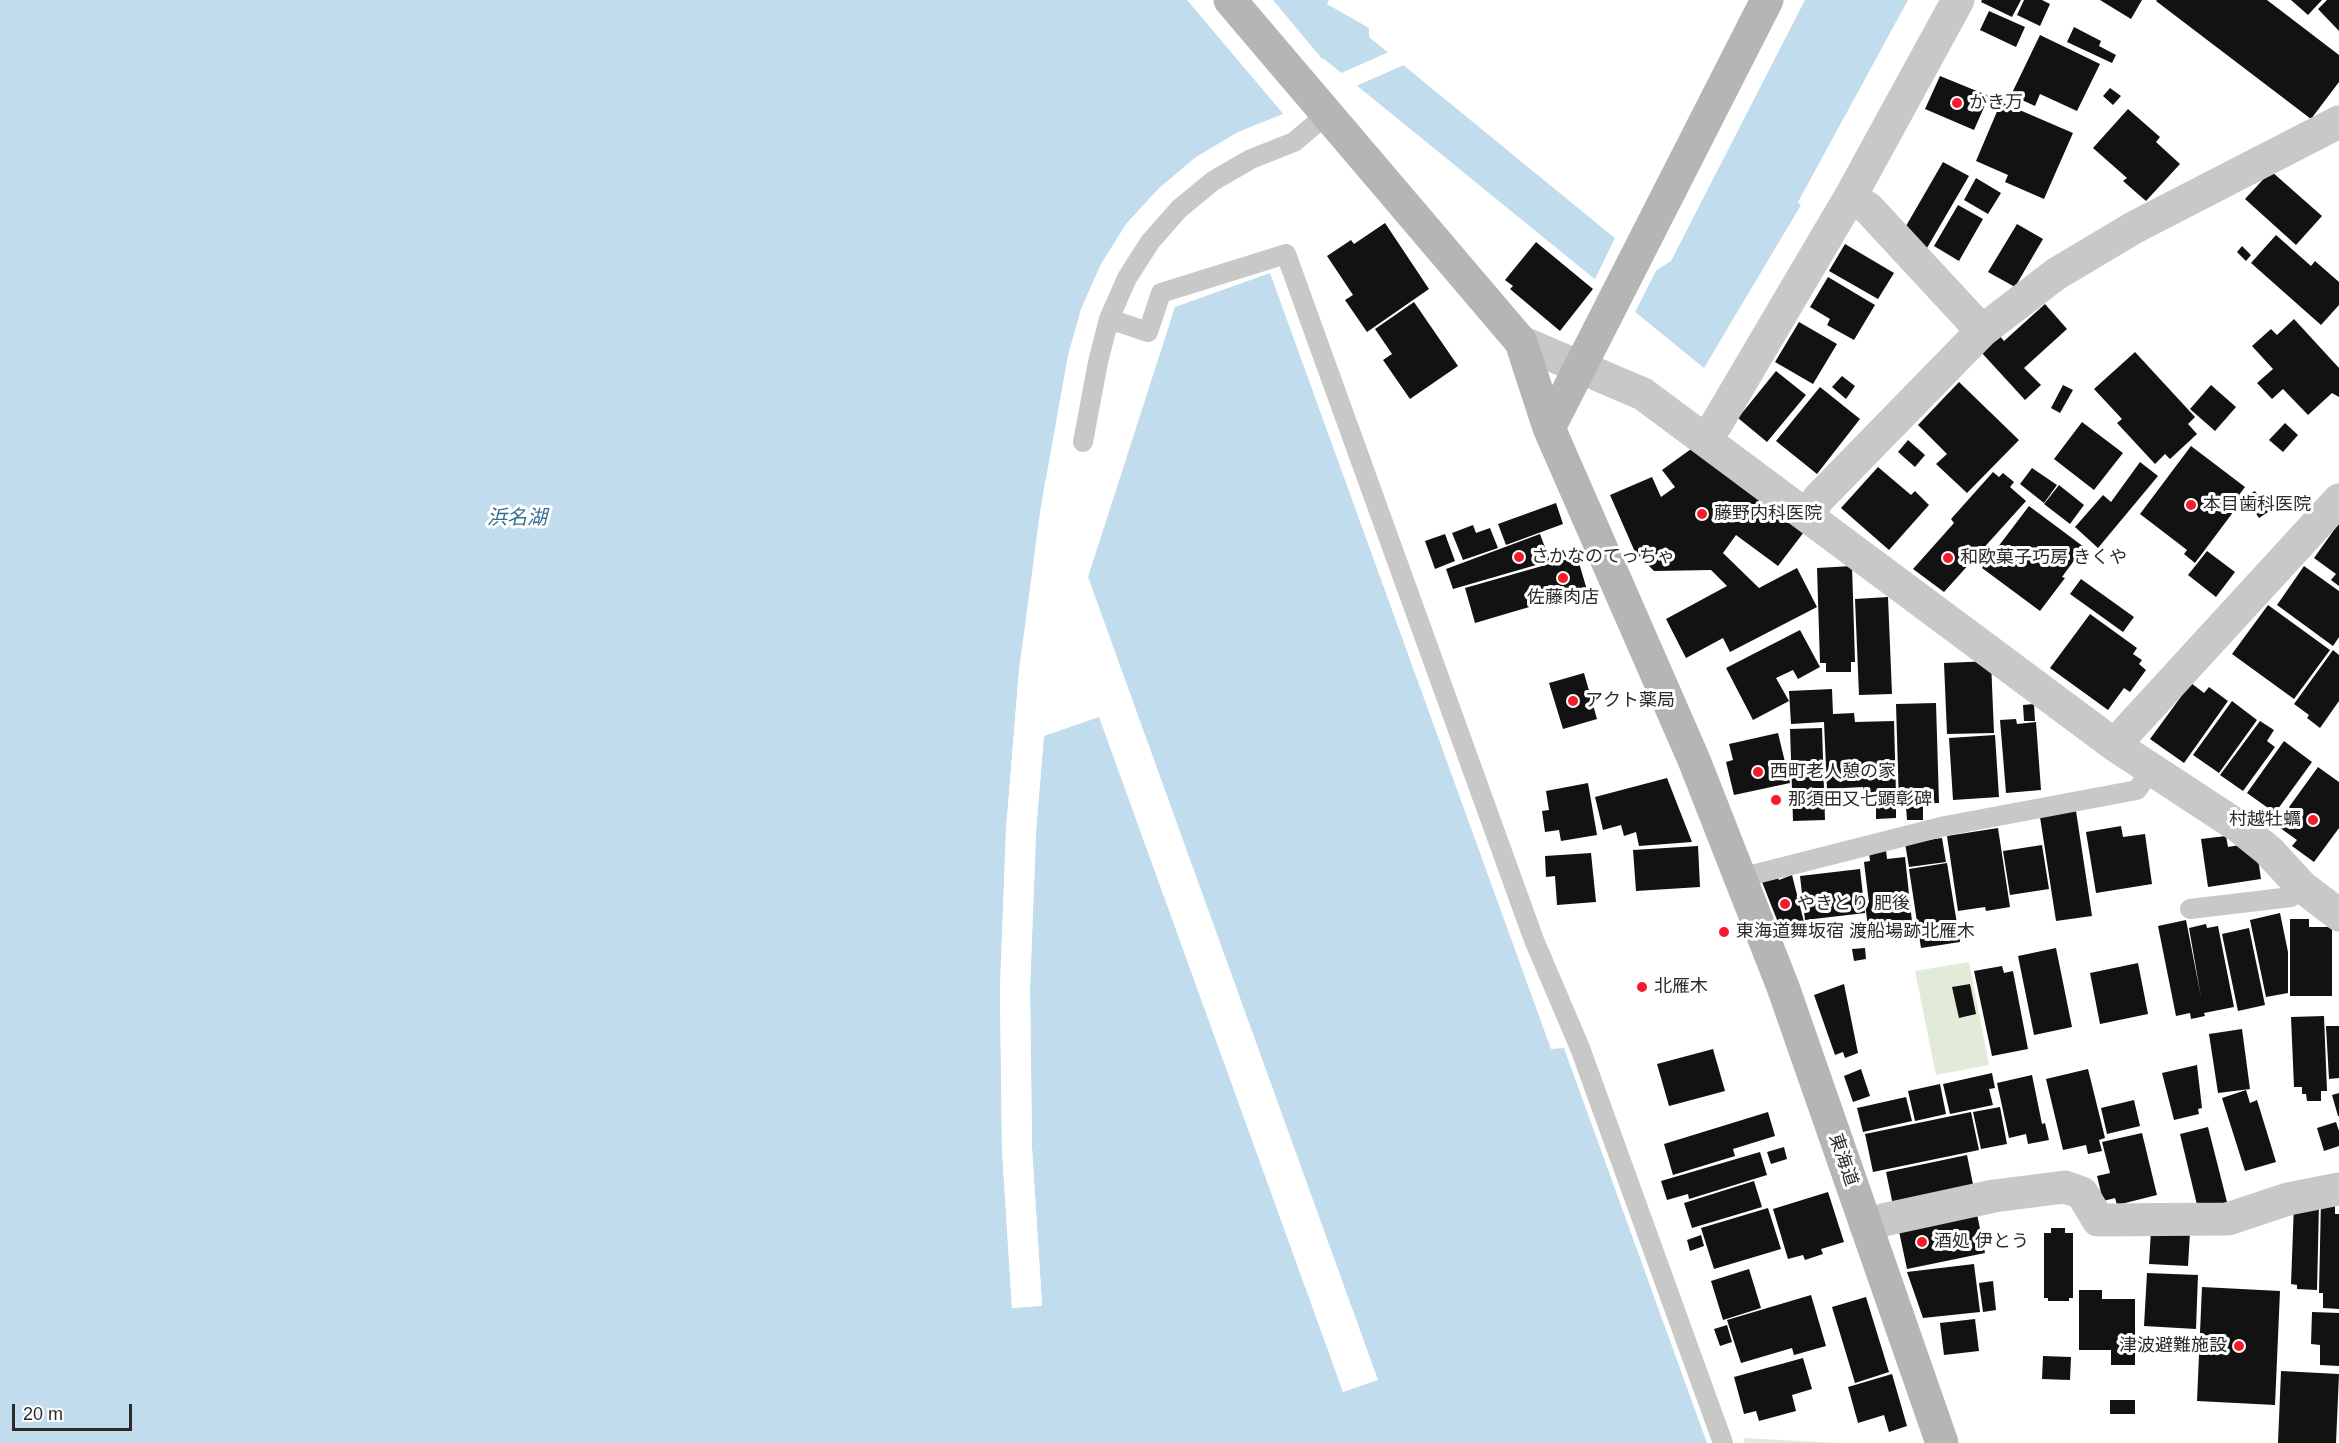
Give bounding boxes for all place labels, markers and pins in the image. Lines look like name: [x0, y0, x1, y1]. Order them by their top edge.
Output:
place label: かき万: [1969, 92, 2023, 114]
marker: かき万: [1950, 96, 1964, 110]
place label: 本目歯科医院: [2203, 494, 2311, 516]
marker: 本目歯科医院: [2184, 498, 2198, 512]
place label: 藤野内科医院: [1714, 503, 1822, 525]
marker: 藤野内科医院: [1695, 507, 1709, 521]
place label: さかなのてっちゃ: [1531, 546, 1675, 568]
place label: 和欧菓子巧房 きくや: [1960, 547, 2127, 569]
marker: さかなのてっちゃ: [1512, 550, 1526, 564]
marker: 和欧菓子巧房 きくや: [1941, 551, 1955, 565]
marker: 佐藤肉店: [1556, 571, 1570, 585]
place label: 佐藤肉店: [1527, 587, 1599, 609]
place label: アクト薬局: [1585, 690, 1675, 712]
marker: アクト薬局: [1566, 694, 1580, 708]
place label: 西町老人憩の家: [1770, 761, 1896, 783]
marker: 西町老人憩の家: [1751, 765, 1765, 779]
place label: 那須田又七顕彰碑: [1788, 789, 1932, 811]
marker: 那須田又七顕彰碑: [1769, 793, 1783, 807]
place label: 村越牡蠣: [2229, 809, 2301, 831]
marker: 村越牡蠣: [2306, 813, 2320, 827]
place label: やきとり 肥後: [1797, 893, 1910, 915]
marker: やきとり 肥後: [1778, 897, 1792, 911]
place label: 東海道舞坂宿 渡船場跡北雁木: [1736, 921, 1975, 943]
marker: 東海道舞坂宿 渡船場跡北雁木: [1717, 925, 1731, 939]
place label: 北雁木: [1654, 976, 1708, 998]
marker: 北雁木: [1635, 980, 1649, 994]
place label: 酒処 伊とう: [1934, 1231, 2029, 1253]
marker: 酒処 伊とう: [1915, 1235, 1929, 1249]
place label: 津波避難施設: [2119, 1335, 2227, 1357]
marker: 津波避難施設: [2232, 1339, 2246, 1353]

